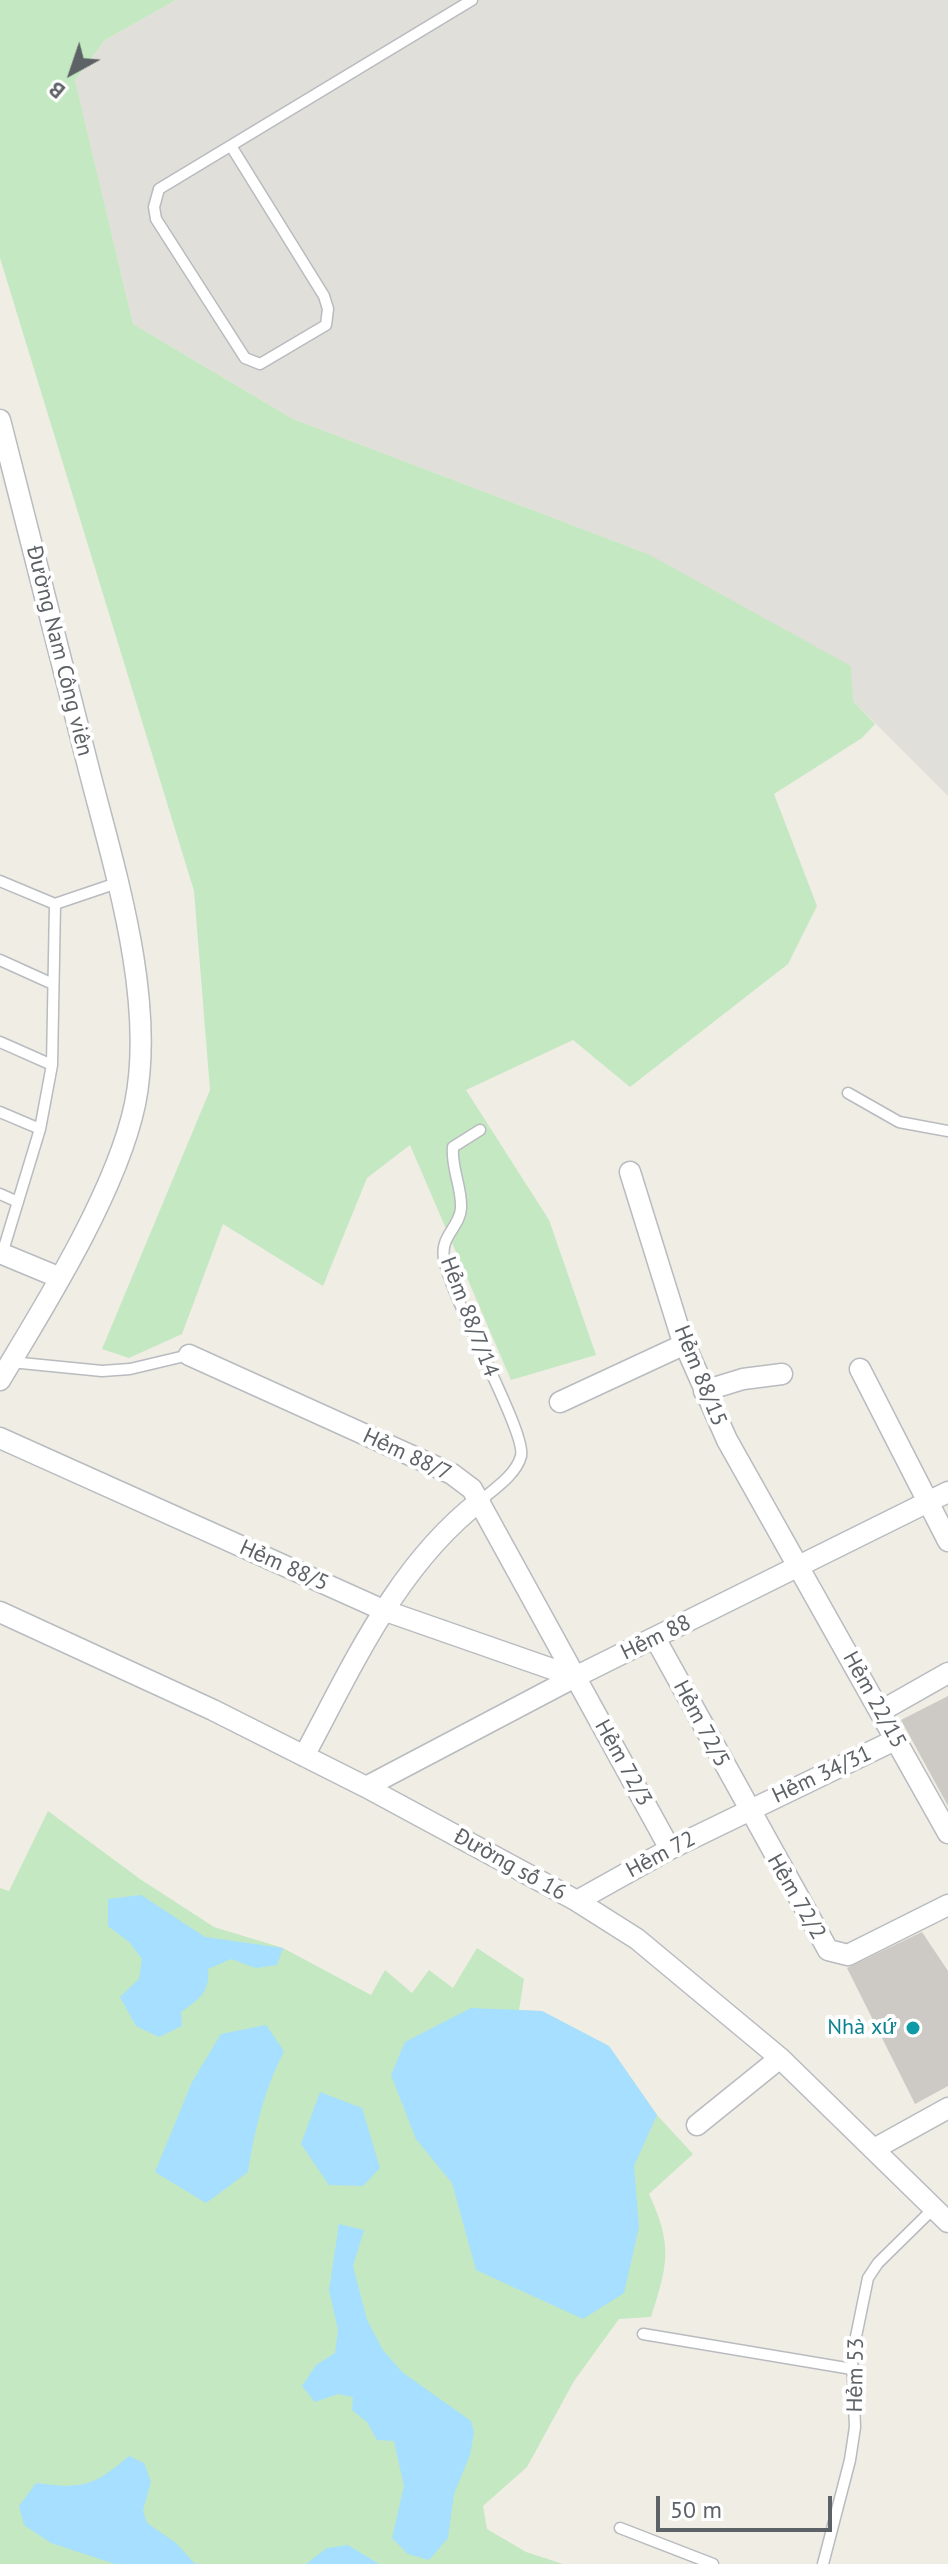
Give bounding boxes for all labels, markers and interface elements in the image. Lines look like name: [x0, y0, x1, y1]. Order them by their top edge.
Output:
north arrow: [32, 32, 112, 112]
text: B: [43, 75, 71, 105]
street label: Đường Nam Công viên: [20, 543, 98, 759]
street label: Hẻm 88/7/14: [434, 1253, 504, 1381]
street label: Hẻm 88/15: [668, 1322, 732, 1430]
street label: Hẻm 88/7: [359, 1423, 455, 1487]
street label: Hẻm 88/5: [235, 1535, 333, 1597]
street label: Hẻm 88: [617, 1610, 695, 1666]
street label: Hẻm 22/15: [837, 1647, 911, 1753]
street label: Hẻm 72/5: [667, 1676, 735, 1772]
street label: Hẻm 72/3: [589, 1715, 657, 1811]
street label: Hẻm 34/31: [768, 1741, 876, 1809]
street label: Đường số 16: [449, 1823, 571, 1907]
street label: Hẻm 72: [622, 1826, 700, 1884]
street label: Hẻm 72/2: [761, 1849, 831, 1945]
place label: Nhà xứ: [827, 2015, 897, 2041]
marker: Nhà xứ: [904, 2019, 922, 2037]
street label: Hẻm 53: [842, 2337, 870, 2413]
scale bar: [660, 2480, 836, 2530]
text: 50 m: [670, 2494, 722, 2525]

